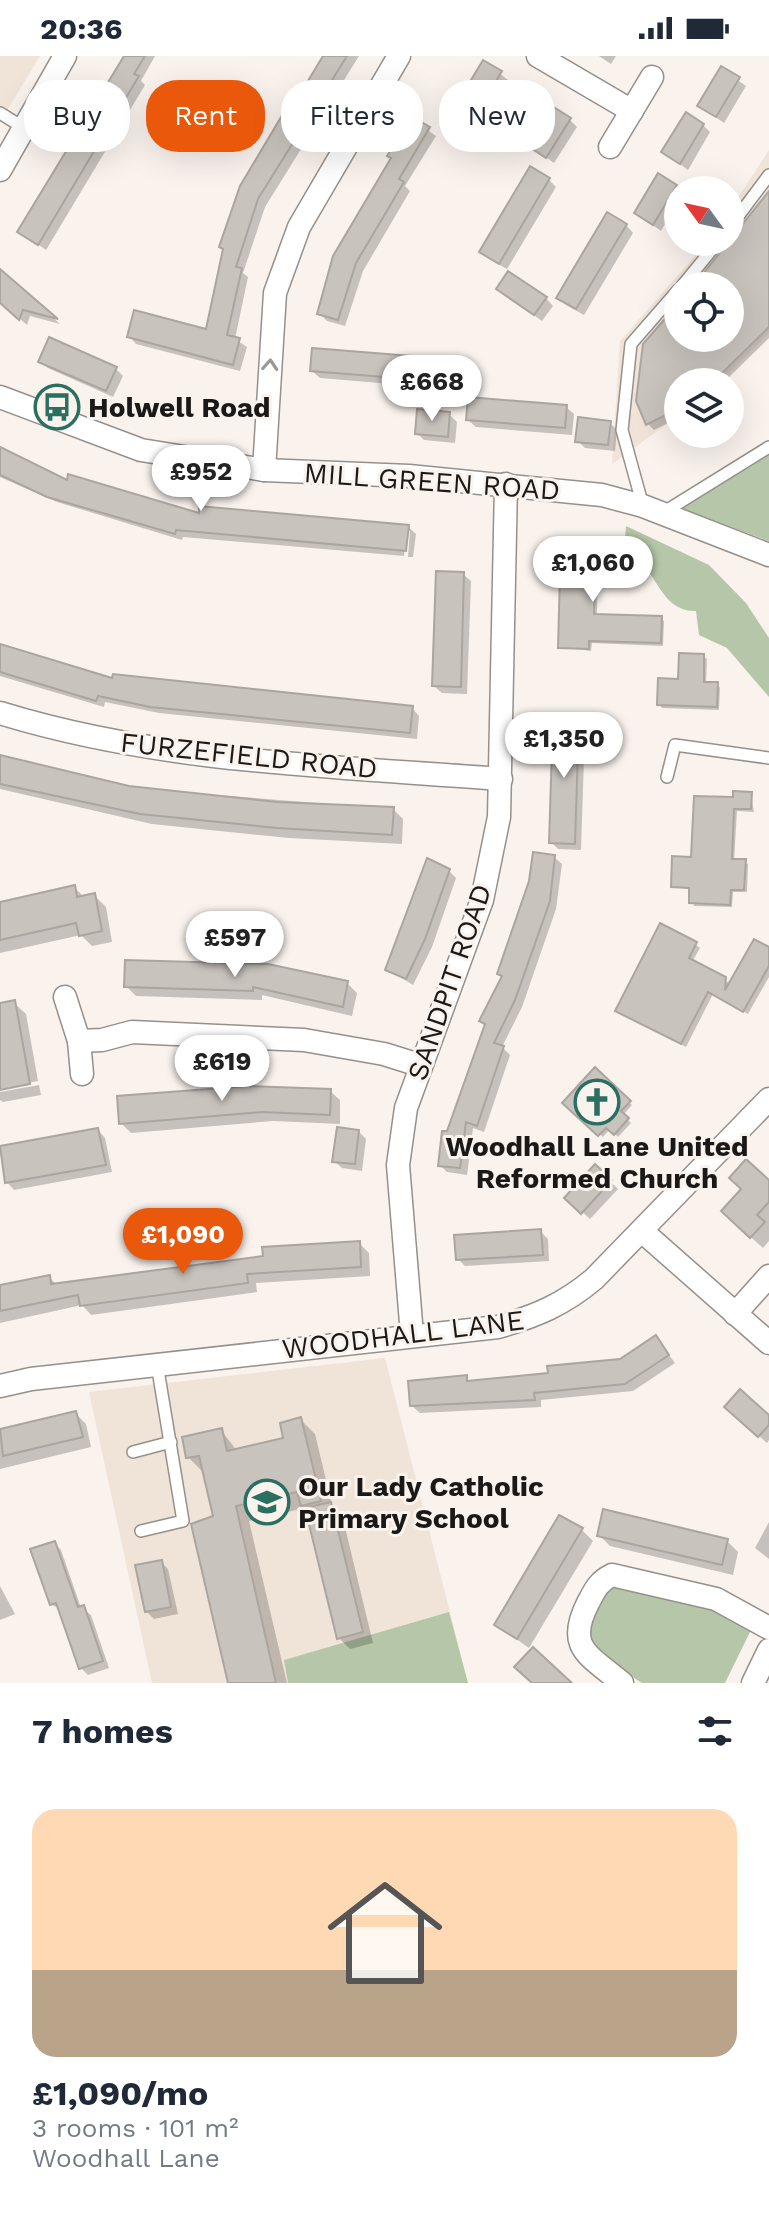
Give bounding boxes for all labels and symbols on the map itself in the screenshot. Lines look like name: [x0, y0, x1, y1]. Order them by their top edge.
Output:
north arrow: [664, 176, 744, 256]
pin: £668: [385, 355, 479, 423]
one-way arrow: [261, 358, 278, 371]
bus stop icon: Holwell Road: [33, 383, 81, 431]
place label: Holwell Road: [88, 391, 271, 424]
pin: £952: [154, 445, 248, 513]
street label: MILL GREEN ROAD: [303, 456, 561, 507]
pin: £1,060: [528, 536, 658, 604]
pin: £1,350: [499, 712, 629, 780]
street label: FURZEFIELD ROAD: [119, 726, 379, 785]
street label: SANDPIT ROAD: [400, 880, 499, 1085]
pin: £597: [188, 911, 282, 979]
pin: £619: [175, 1035, 269, 1103]
church icon: Woodhall Lane United Reformed Church: [573, 1078, 621, 1126]
place label: Woodhall Lane United Reformed Church: [445, 1130, 749, 1195]
pin: £1,090: [118, 1208, 248, 1276]
street label: WOODHALL LANE: [280, 1303, 526, 1366]
place label: Our Lady Catholic Primary School: [298, 1470, 544, 1535]
school or university icon: Our Lady Catholic Primary School: [243, 1478, 291, 1526]

